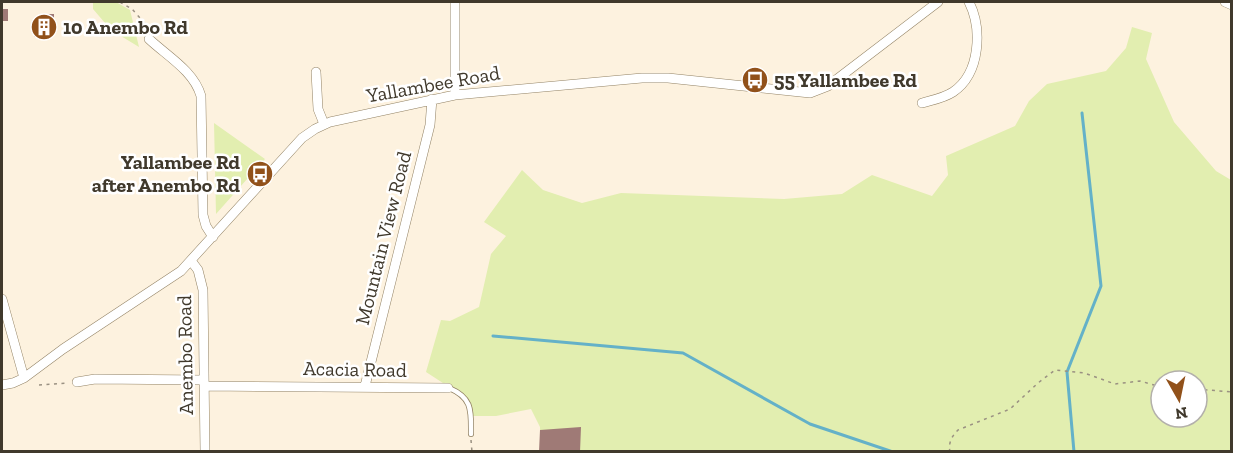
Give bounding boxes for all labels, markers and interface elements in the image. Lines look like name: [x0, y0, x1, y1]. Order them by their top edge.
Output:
building icon: 10 Anembo Rd: [29, 12, 59, 42]
place label: 10 Anembo Rd: [63, 15, 188, 39]
street label: Yallambee Road: [363, 60, 502, 108]
bus stop icon: 55 Yallambee Rd: [740, 65, 770, 95]
place label: 55 Yallambee Rd: [774, 68, 917, 92]
street label: Mountain View Road: [350, 149, 416, 327]
place label: Yallambee Rd after Anembo Rd: [92, 150, 241, 197]
bus stop icon: Yallambee Rd after Anembo Rd: [245, 159, 275, 189]
street label: Anembo Road: [172, 295, 198, 415]
street label: Acacia Road: [303, 356, 407, 382]
north arrow: [1149, 369, 1209, 429]
text: N: [1174, 403, 1189, 424]

